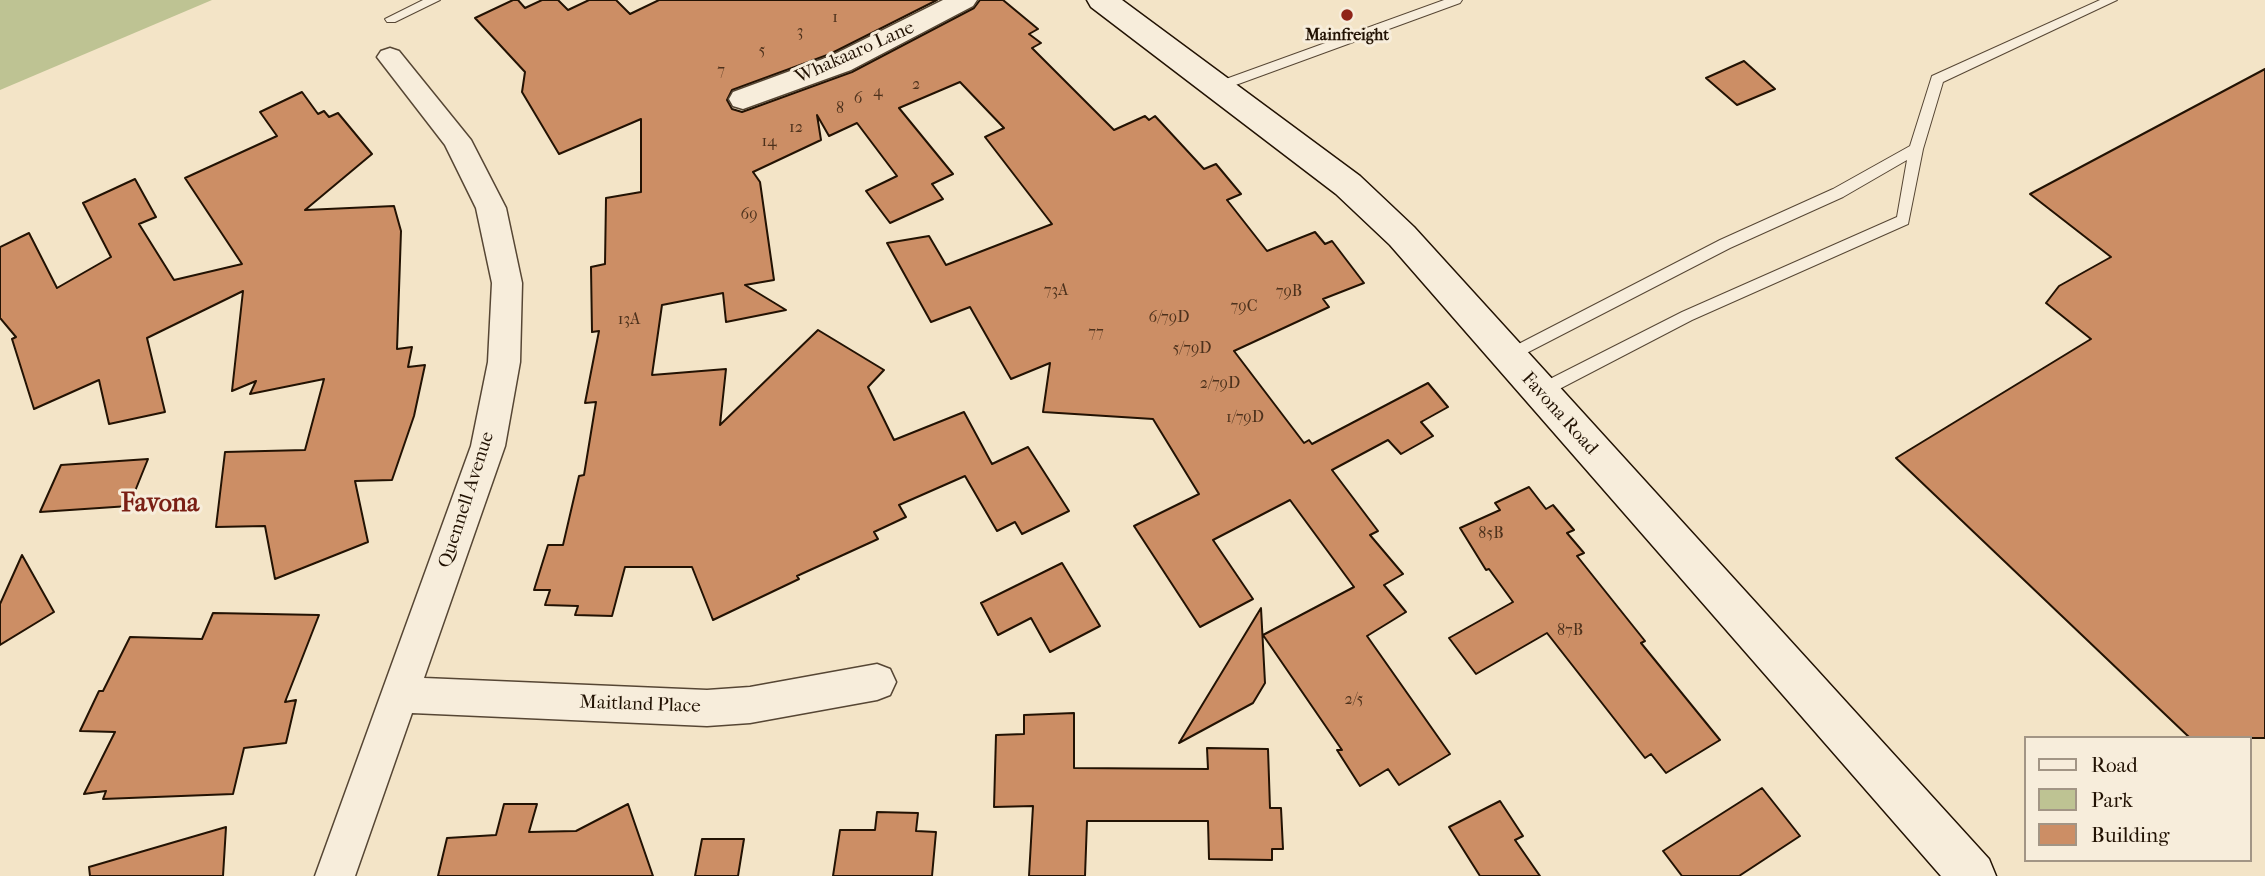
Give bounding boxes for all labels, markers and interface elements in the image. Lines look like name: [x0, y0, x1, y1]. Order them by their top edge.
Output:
marker: Mainfreight: [1339, 7, 1355, 23]
house number: 1: [832, 8, 838, 28]
street label: Whakaaro Lane: [792, 17, 918, 89]
house number: 3: [797, 22, 803, 42]
place label: Mainfreight: [1305, 26, 1389, 46]
house number: 5: [759, 41, 765, 61]
house number: 7: [717, 61, 725, 81]
house number: 2: [912, 75, 920, 95]
house number: 4: [873, 82, 883, 102]
house number: 6: [854, 89, 862, 109]
house number: 8: [836, 99, 844, 119]
house number: 12: [789, 118, 803, 138]
house number: 14: [761, 132, 777, 152]
house number: 69: [740, 205, 758, 225]
house number: 73A: [1044, 281, 1068, 301]
house number: 79B: [1276, 282, 1302, 302]
house number: 79C: [1231, 297, 1257, 317]
house number: 6/79D: [1149, 308, 1189, 328]
house number: 13A: [618, 310, 640, 330]
house number: 77: [1088, 323, 1104, 343]
house number: 5/79D: [1172, 339, 1212, 359]
street label: Favona Road: [1516, 368, 1602, 460]
house number: 2/79D: [1200, 374, 1240, 394]
house number: 1/79D: [1226, 408, 1264, 428]
street label: Quennell Avenue: [434, 429, 500, 571]
district label: Favona: [121, 489, 199, 521]
house number: 85B: [1478, 524, 1504, 544]
house number: 87B: [1557, 621, 1583, 641]
house number: 2/5: [1344, 690, 1364, 710]
street label: Maitland Place: [579, 691, 701, 719]
legend: [2024, 736, 2251, 862]
text: Road: [2091, 753, 2138, 777]
text: Park: [2091, 788, 2133, 812]
text: Building: [2091, 823, 2169, 847]

